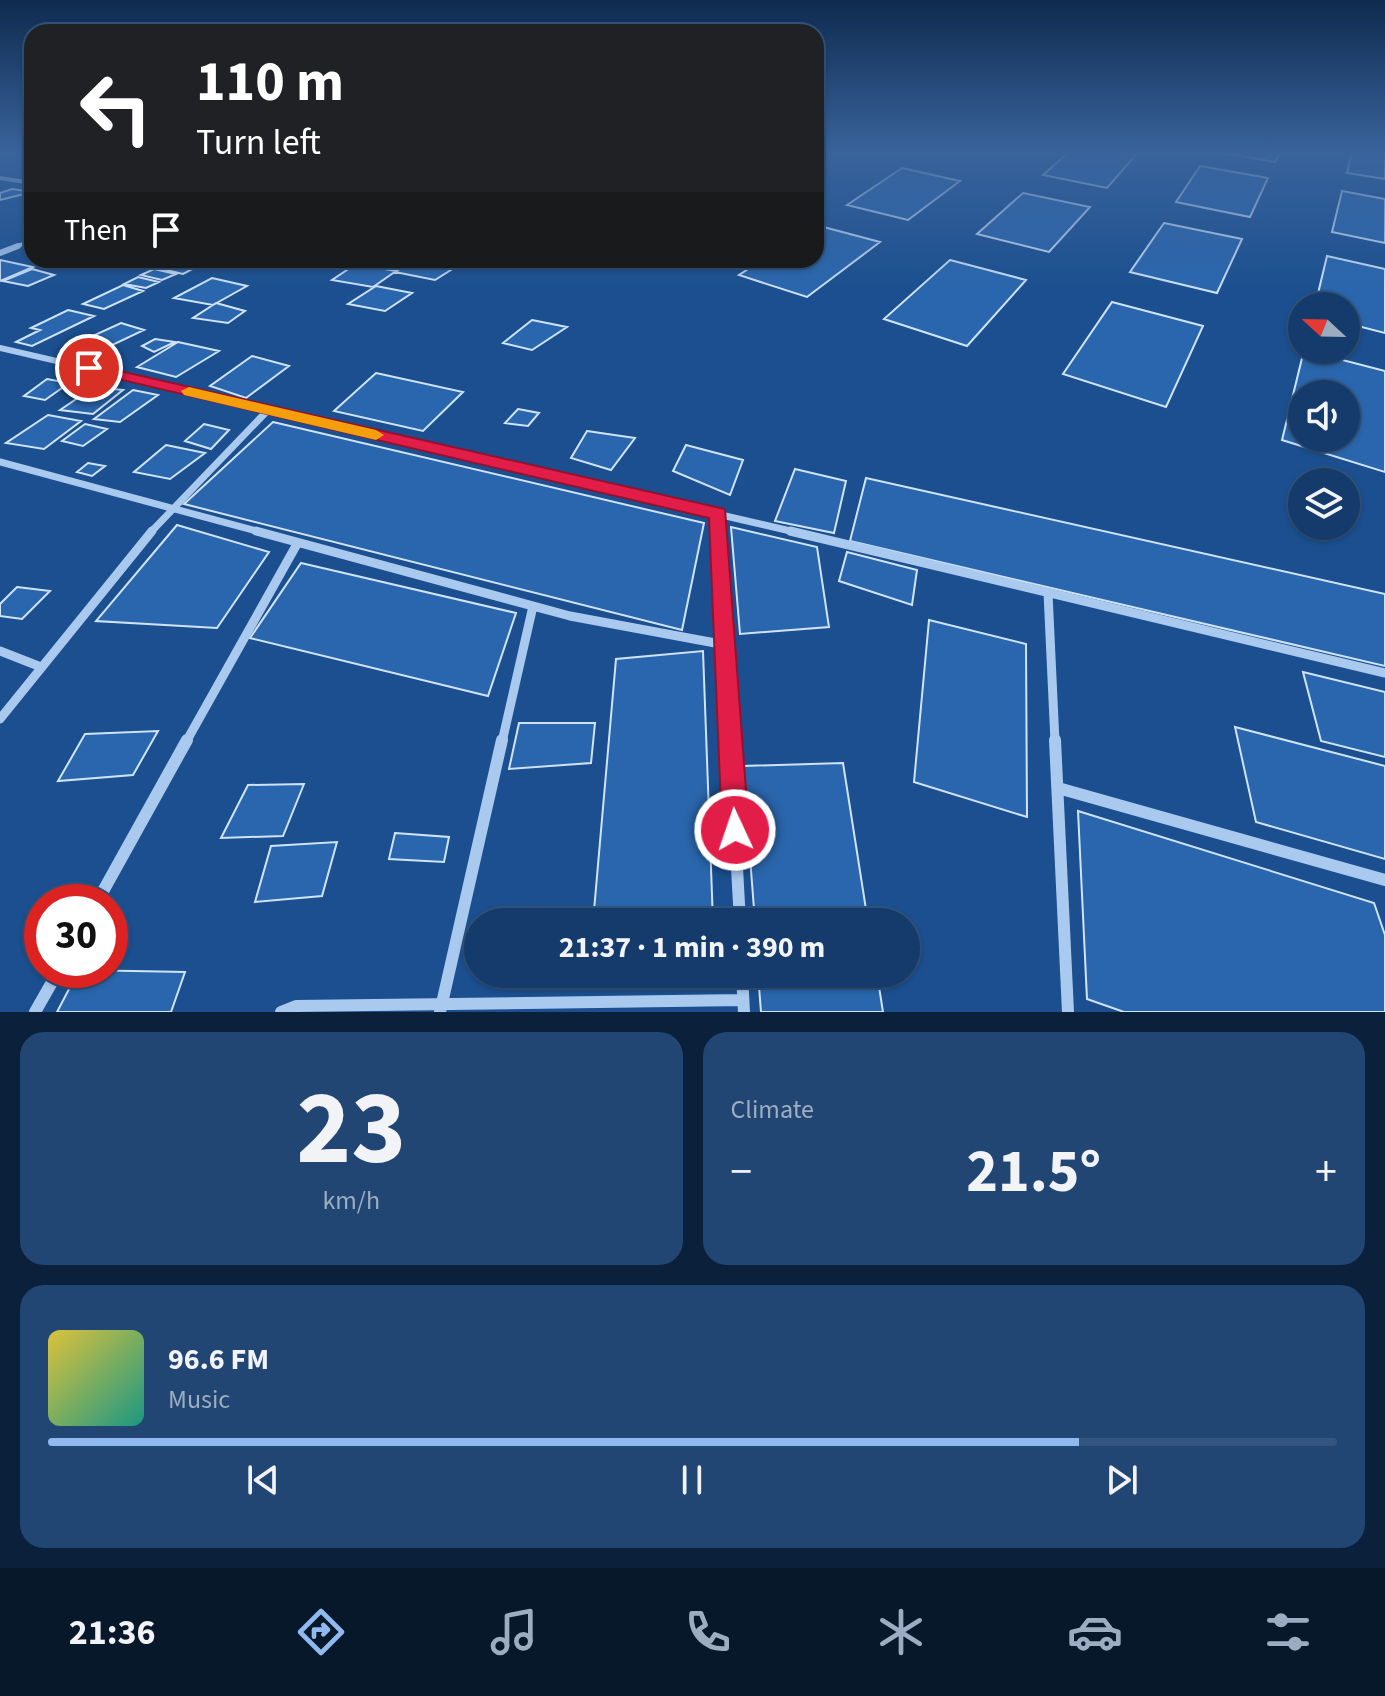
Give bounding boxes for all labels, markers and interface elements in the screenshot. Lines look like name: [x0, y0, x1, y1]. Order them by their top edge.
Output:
text: 110 m: [196, 43, 344, 122]
icon: left: [64, 56, 168, 160]
text: Turn left: [196, 117, 321, 168]
icon: arrive: [144, 208, 188, 252]
text: Then: [64, 209, 128, 252]
north arrow: [1288, 292, 1360, 364]
map controls: [1288, 292, 1360, 540]
pin: [55, 334, 123, 402]
icon: arrive: [67, 346, 111, 390]
button: sound: [1288, 380, 1360, 452]
button: layers: [1288, 468, 1360, 540]
position arrow: [693, 788, 777, 872]
speed limit sign: 30: [24, 884, 128, 988]
text: 21:37 · 1 min · 390 m: [559, 926, 825, 969]
text: 23: [296, 1056, 406, 1204]
text: Climate: [731, 1091, 814, 1128]
text: 21.5°: [966, 1130, 1101, 1215]
text: −: [731, 1141, 752, 1204]
text: +: [1315, 1141, 1337, 1204]
text: km/h: [322, 1182, 380, 1219]
text: 96.6 FM: [168, 1338, 269, 1381]
text: Music: [168, 1381, 230, 1418]
icon: previous: [241, 1458, 285, 1502]
icon: pause: [670, 1458, 714, 1502]
icon: next: [1100, 1458, 1144, 1502]
icon: directions: [293, 1604, 349, 1660]
icon: music: [486, 1604, 542, 1660]
icon: phone: [680, 1604, 736, 1660]
icon: climate: [873, 1604, 929, 1660]
icon: car: [1067, 1604, 1123, 1660]
icon: filters: [1260, 1604, 1316, 1660]
text: 21:36: [69, 1607, 156, 1658]

